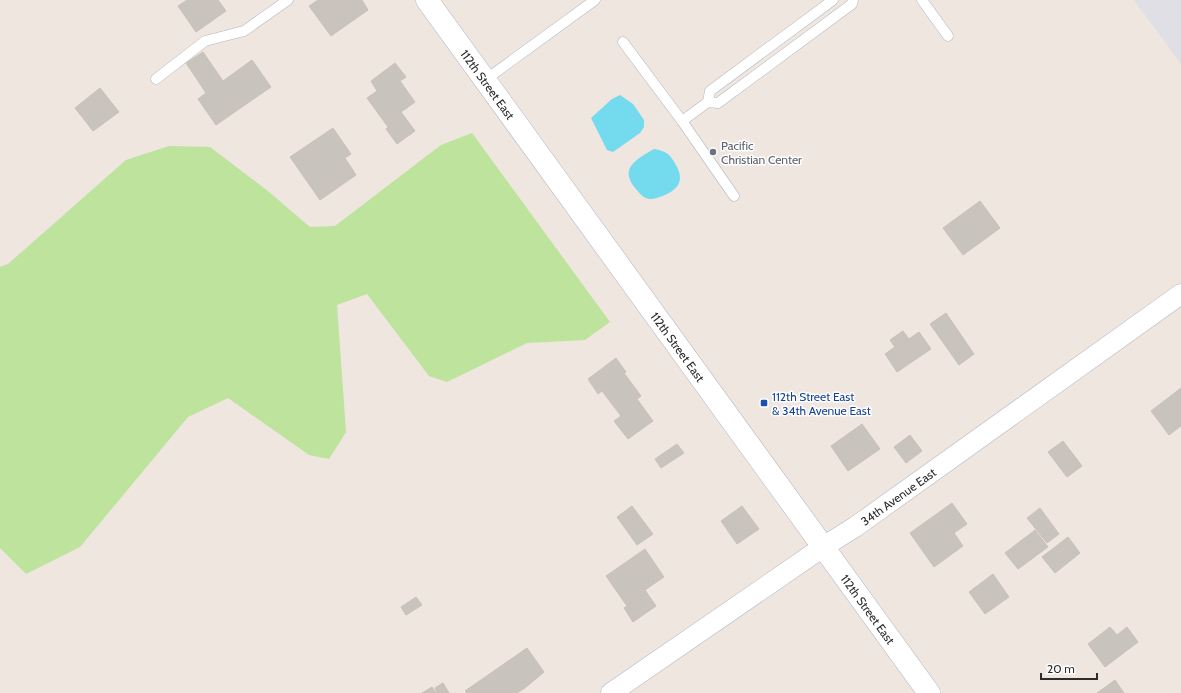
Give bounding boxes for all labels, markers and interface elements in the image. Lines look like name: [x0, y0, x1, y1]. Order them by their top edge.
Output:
street label: 112th Street East: [458, 46, 518, 122]
place label: Pacific Christian Center: [721, 138, 802, 167]
marker: Pacific Christian Center: [708, 147, 718, 157]
street label: 112th Street East: [648, 309, 708, 384]
place label: 112th Street East & 34th Avenue East: [772, 389, 871, 418]
marker: 112th Street East & 34th Avenue East: [759, 398, 769, 408]
street label: 34th Avenue East: [857, 464, 939, 528]
street label: 112th Street East: [838, 571, 898, 647]
scale bar: [1041, 655, 1097, 681]
text: 20 m: [1047, 661, 1075, 676]

